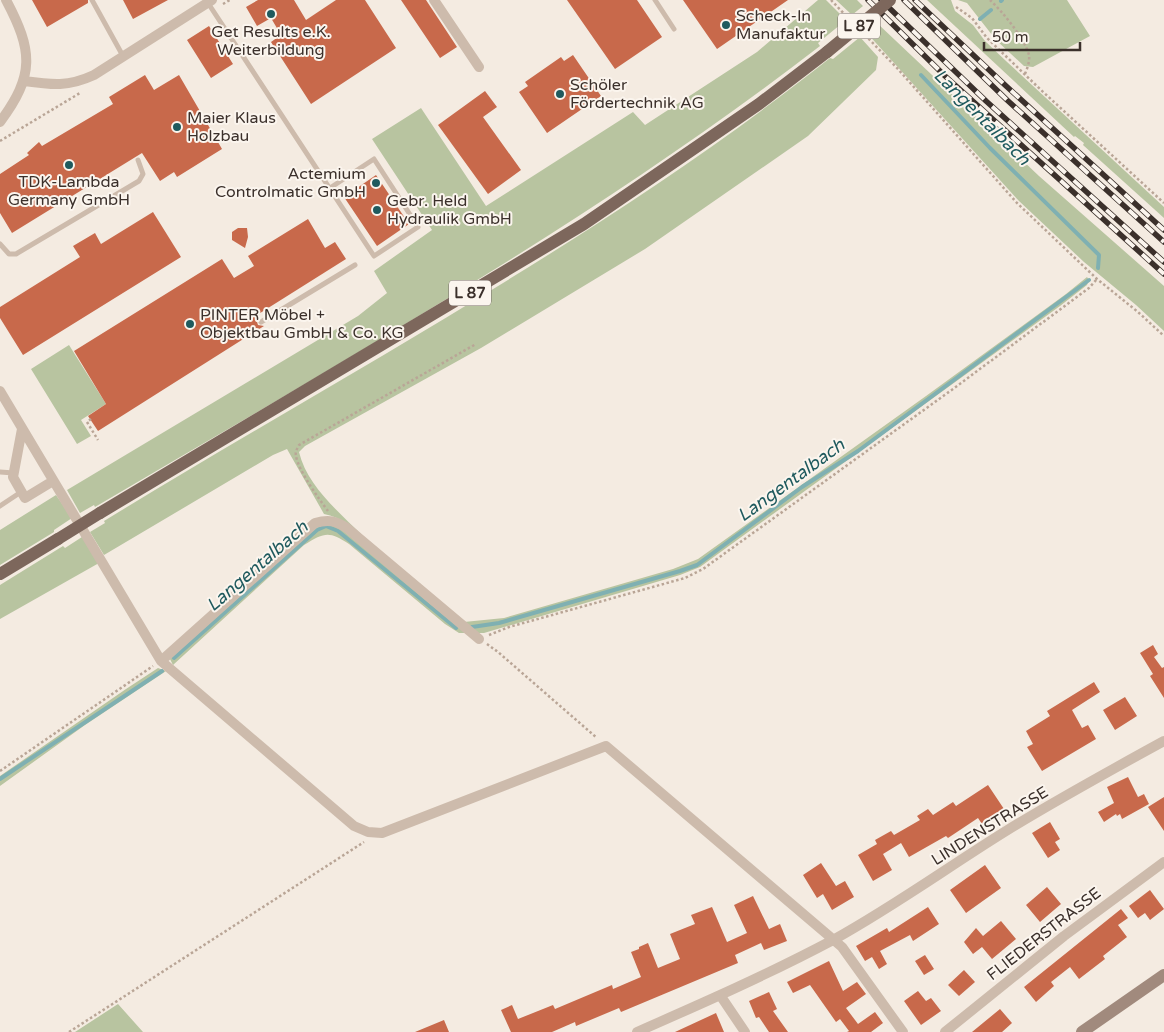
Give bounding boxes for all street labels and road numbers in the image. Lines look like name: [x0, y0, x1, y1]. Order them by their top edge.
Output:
road number: L 87: [838, 14, 880, 38]
road number: L 87: [449, 280, 491, 306]
street label: LINDENSTRASSE: [928, 782, 1052, 870]
street label: FLIEDERSTRASSE: [983, 883, 1105, 985]

